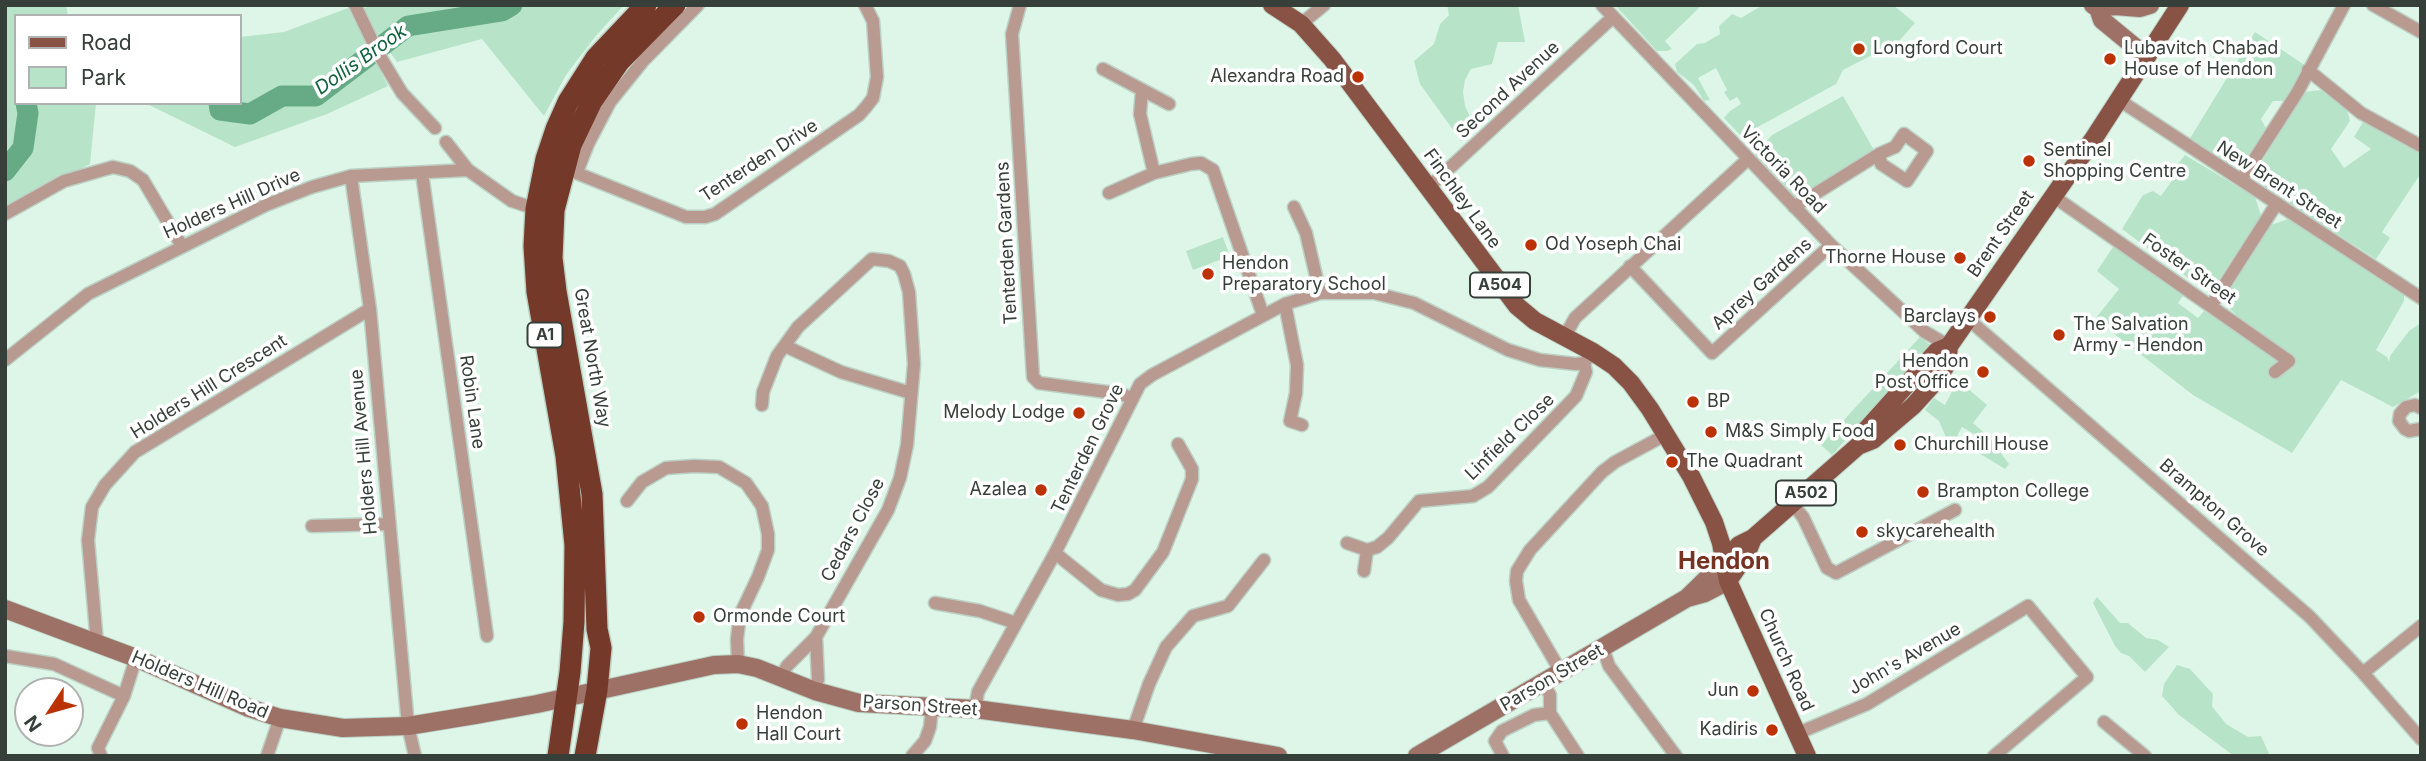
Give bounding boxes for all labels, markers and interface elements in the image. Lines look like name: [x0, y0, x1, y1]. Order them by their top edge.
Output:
legend: [14, 14, 242, 105]
water label: Dollis Brook: [311, 20, 411, 100]
text: Road: [81, 30, 132, 55]
street label: Second Avenue: [1452, 37, 1564, 143]
place label: Longford Court: [1873, 38, 2003, 60]
place label: Lubavitch Chabad House of Hendon: [2124, 38, 2278, 80]
marker: Longford Court: [1851, 41, 1867, 57]
marker: Lubavitch Chabad House of Hendon: [2102, 51, 2118, 67]
text: Park: [81, 65, 126, 90]
place label: Alexandra Road: [1210, 66, 1344, 88]
marker: Alexandra Road: [1350, 69, 1366, 85]
street label: Tenterden Drive: [696, 115, 822, 207]
street label: Victoria Road: [1736, 122, 1830, 218]
street label: New Brent Street: [2212, 137, 2346, 233]
place label: Sentinel Shopping Centre: [2043, 140, 2186, 182]
street label: Finchley Lane: [1419, 145, 1505, 253]
marker: Sentinel Shopping Centre: [2021, 153, 2037, 169]
street label: Tenterden Gardens: [992, 161, 1022, 325]
street label: Holders Hill Drive: [160, 164, 304, 244]
street label: Brent Street: [1963, 186, 2039, 282]
street label: Foster Street: [2138, 229, 2240, 309]
place label: Od Yoseph Chai: [1545, 234, 1681, 256]
street label: Aprey Gardens: [1708, 234, 1816, 334]
marker: Od Yoseph Chai: [1523, 237, 1539, 253]
place label: Thorne House: [1825, 247, 1946, 269]
marker: Thorne House: [1952, 250, 1968, 266]
place label: Hendon Preparatory School: [1222, 253, 1386, 296]
marker: Hendon Preparatory School: [1200, 266, 1216, 282]
road number: A504: [1470, 272, 1530, 298]
street label: Great North Way: [569, 286, 615, 430]
place label: Barclays: [1904, 306, 1976, 328]
marker: Barclays: [1982, 309, 1998, 325]
place label: The Salvation Army - Hendon: [2073, 314, 2203, 356]
road number: A1: [528, 322, 562, 348]
marker: The Salvation Army - Hendon: [2051, 327, 2067, 343]
street label: Holders Hill Crescent: [127, 330, 291, 444]
place label: Hendon Post Office: [1875, 351, 1969, 394]
street label: Robin Lane: [455, 354, 489, 450]
marker: Hendon Post Office: [1975, 364, 1991, 380]
street label: Holders Hill Avenue: [346, 368, 382, 536]
street label: Tenterden Grove: [1047, 381, 1129, 517]
street label: Linfield Close: [1461, 389, 1559, 485]
place label: BP: [1707, 391, 1730, 413]
marker: BP: [1685, 394, 1701, 410]
place label: Melody Lodge: [943, 402, 1065, 424]
marker: Melody Lodge: [1071, 405, 1087, 421]
place label: M&S Simply Food: [1725, 421, 1874, 443]
marker: M&S Simply Food: [1703, 424, 1719, 440]
place label: Churchill House: [1914, 434, 2049, 456]
marker: Churchill House: [1892, 437, 1908, 453]
place label: The Quadrant: [1686, 451, 1803, 473]
marker: The Quadrant: [1664, 454, 1680, 470]
street label: Brampton Grove: [2155, 454, 2273, 562]
street label: Cedars Close: [817, 474, 889, 586]
place label: Azalea: [969, 479, 1027, 501]
road number: A502: [1776, 480, 1836, 506]
place label: Brampton College: [1937, 481, 2089, 503]
marker: Azalea: [1033, 482, 1049, 498]
marker: Brampton College: [1915, 484, 1931, 500]
place label: skycarehealth: [1876, 521, 1995, 543]
marker: skycarehealth: [1854, 524, 1870, 540]
district label: Hendon: [1678, 548, 1770, 576]
street label: Church Road: [1754, 605, 1818, 715]
place label: Ormonde Court: [713, 606, 845, 628]
marker: Ormonde Court: [691, 609, 707, 625]
street label: John's Avenue: [1845, 618, 1965, 700]
street label: Parson Street: [1497, 640, 1607, 716]
street label: Holders Hill Road: [128, 646, 272, 724]
north arrow: [14, 677, 84, 747]
place label: Jun: [1707, 680, 1739, 702]
marker: Jun: [1745, 683, 1761, 699]
street label: Parson Street: [862, 691, 978, 721]
place label: Hendon Hall Court: [756, 703, 841, 746]
text: N: [20, 711, 47, 736]
marker: Hendon Hall Court: [734, 716, 750, 732]
place label: Kadiris: [1700, 719, 1758, 741]
marker: Kadiris: [1764, 722, 1780, 738]

